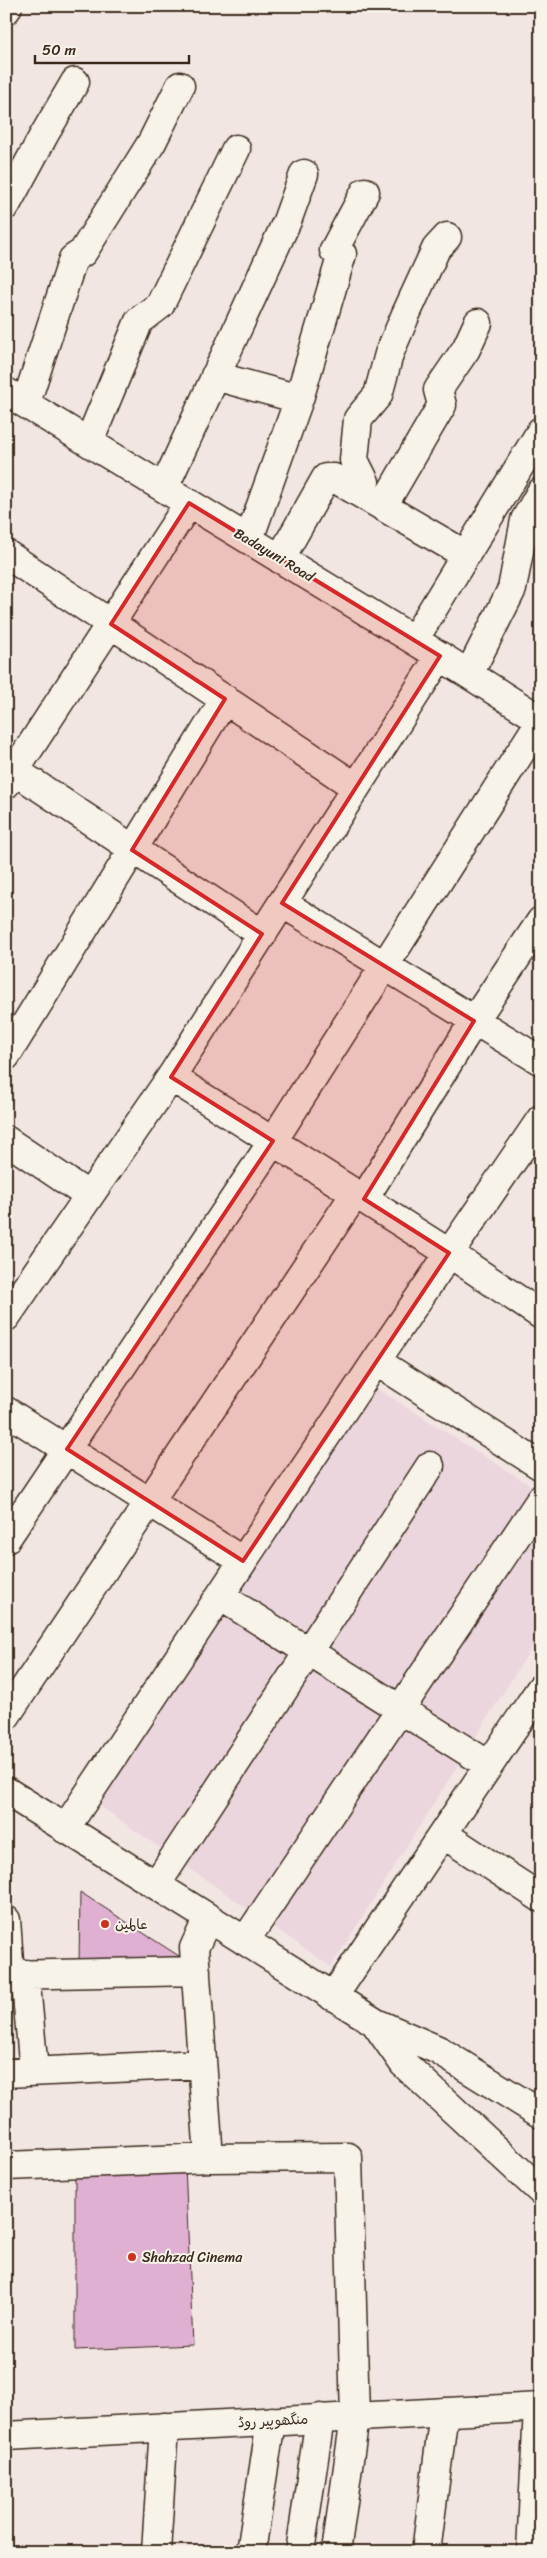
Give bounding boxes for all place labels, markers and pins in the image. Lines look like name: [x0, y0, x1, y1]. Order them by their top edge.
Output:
place label: عالمین: [115, 1912, 148, 1937]
marker: عالمین: [99, 1918, 111, 1930]
place label: Shahzad Cinema: [142, 2245, 243, 2270]
marker: Shahzad Cinema: [126, 2251, 138, 2263]

